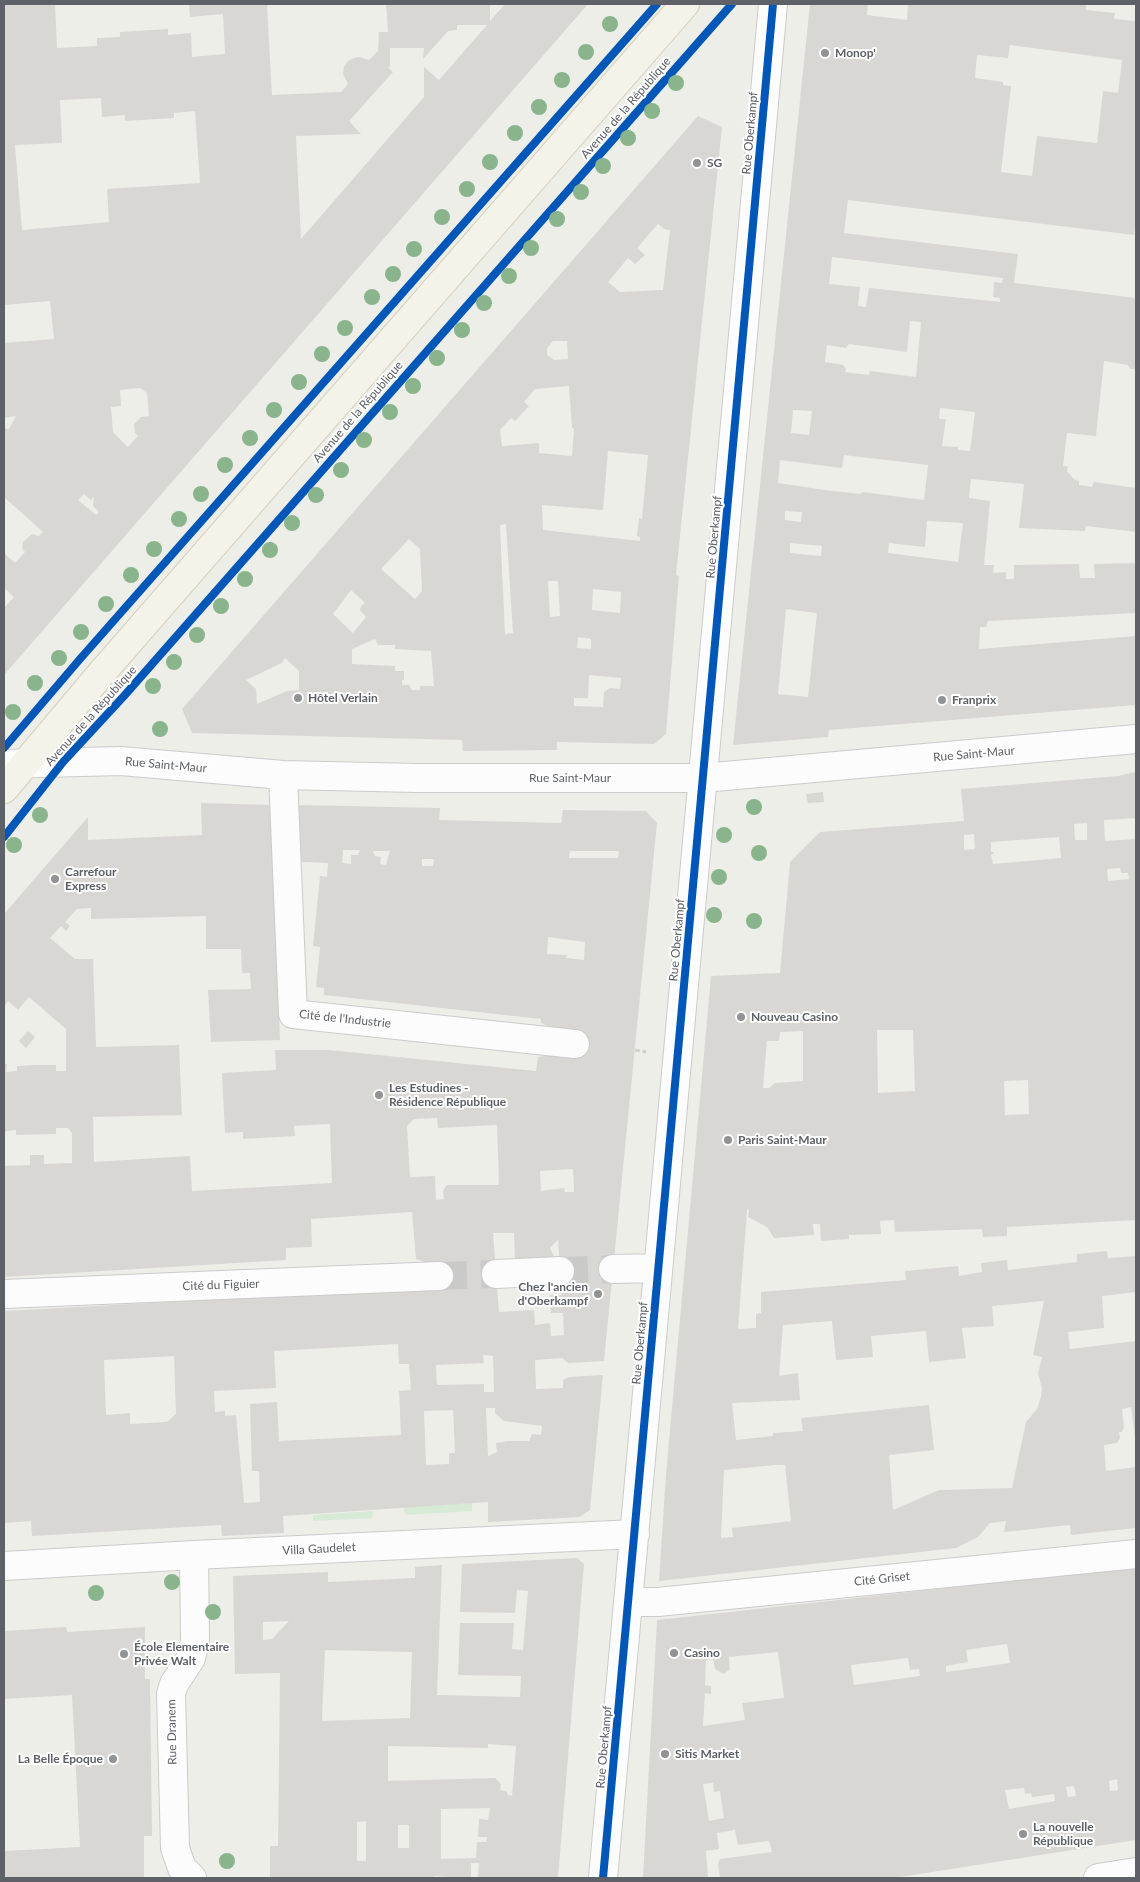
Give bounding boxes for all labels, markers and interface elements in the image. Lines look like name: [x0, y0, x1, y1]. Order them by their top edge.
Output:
place label: Monop': [835, 46, 876, 60]
marker: Monop': [819, 47, 831, 59]
street label: Avenue de la République: [578, 54, 674, 162]
street label: Rue Oberkampf: [739, 91, 761, 175]
place label: SG: [707, 156, 722, 170]
marker: SG: [691, 157, 703, 169]
street label: Avenue de la République: [310, 358, 406, 466]
street label: Rue Oberkampf: [703, 495, 725, 579]
street label: Avenue de la République: [42, 663, 140, 769]
place label: Hôtel Verlain: [308, 691, 378, 705]
marker: Hôtel Verlain: [292, 692, 304, 704]
place label: Franprix: [952, 693, 996, 707]
marker: Franprix: [936, 694, 948, 706]
street label: Rue Saint-Maur: [933, 743, 1015, 765]
street label: Rue Saint-Maur: [125, 754, 207, 776]
street label: Rue Saint-Maur: [529, 771, 611, 785]
place label: Carrefour Express: [65, 865, 116, 893]
marker: Carrefour Express: [49, 873, 61, 885]
street label: Rue Oberkampf: [666, 898, 688, 982]
street label: Cité de l'Industrie: [298, 1007, 392, 1031]
place label: Nouveau Casino: [751, 1010, 838, 1024]
marker: Nouveau Casino: [735, 1011, 747, 1023]
place label: Les Estudines - Résidence République: [389, 1081, 506, 1109]
marker: Les Estudines - Résidence République: [373, 1089, 385, 1101]
place label: Paris Saint-Maur: [738, 1133, 827, 1147]
marker: Paris Saint-Maur: [722, 1134, 734, 1146]
street label: Cité du Figuier: [182, 1276, 260, 1294]
place label: Chez l'ancien d'Oberkampf: [518, 1280, 588, 1308]
marker: Chez l'ancien d'Oberkampf: [592, 1288, 604, 1300]
street label: Rue Oberkampf: [629, 1301, 651, 1385]
street label: Villa Gaudelet: [282, 1540, 356, 1558]
street label: Cité Griset: [853, 1569, 911, 1589]
place label: École Elementaire Privée Walt: [134, 1640, 229, 1668]
place label: Casino: [684, 1646, 720, 1660]
marker: Casino: [668, 1647, 680, 1659]
marker: École Elementaire Privée Walt: [118, 1648, 130, 1660]
street label: Rue Dranem: [164, 1699, 180, 1765]
street label: Rue Oberkampf: [593, 1705, 615, 1789]
place label: Sitis Market: [675, 1747, 739, 1761]
marker: Sitis Market: [659, 1748, 671, 1760]
place label: La Belle Époque: [18, 1752, 103, 1766]
marker: La Belle Époque: [107, 1753, 119, 1765]
place label: La nouvelle République: [1033, 1820, 1094, 1848]
marker: La nouvelle République: [1017, 1828, 1029, 1840]

